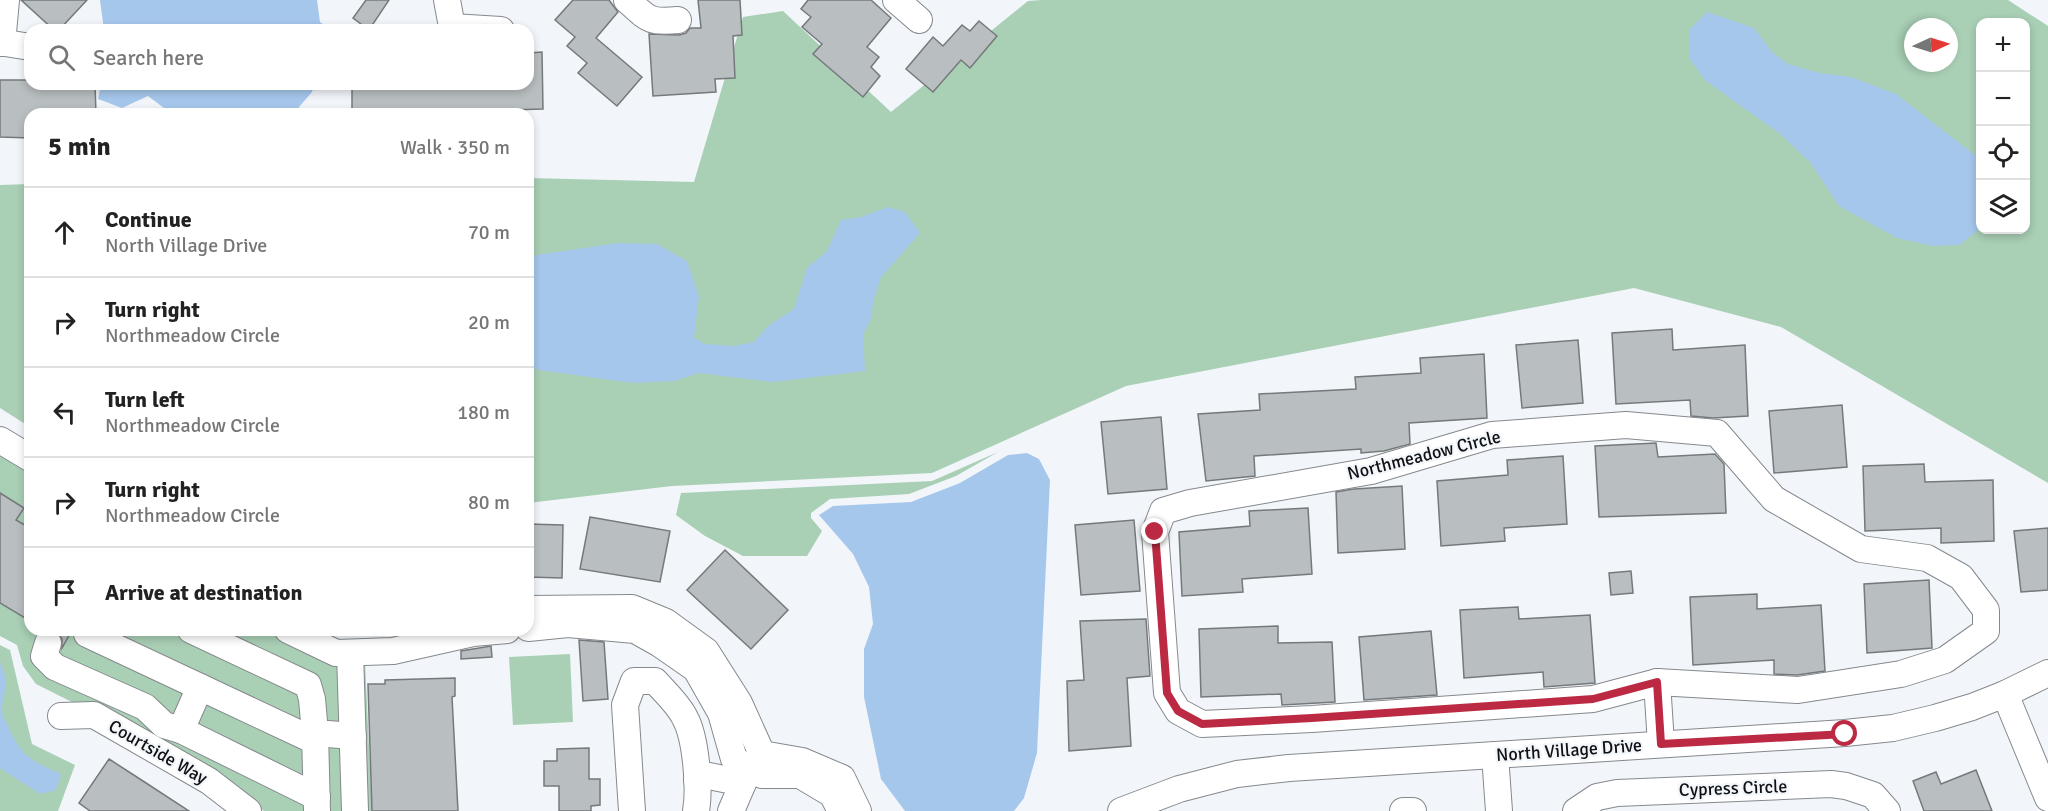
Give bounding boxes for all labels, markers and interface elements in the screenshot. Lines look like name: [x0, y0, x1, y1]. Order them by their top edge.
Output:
north arrow: [1904, 18, 1958, 72]
map controls: [1976, 18, 2030, 234]
button: +: [1976, 18, 2030, 72]
search box: [24, 24, 534, 90]
icon: search: [45, 41, 78, 74]
text: Search here: [93, 44, 204, 71]
button: −: [1976, 72, 2030, 126]
button: locate: [1976, 126, 2030, 180]
text: 5 min: [48, 131, 111, 163]
text: Walk · 350 m: [400, 135, 510, 160]
button: layers: [1976, 180, 2030, 234]
text: Continue: [105, 206, 192, 233]
icon: ahead: [48, 216, 81, 249]
text: 70 m: [468, 220, 510, 245]
text: North Village Drive: [105, 233, 267, 258]
text: Turn right: [105, 296, 200, 323]
icon: right: [48, 306, 81, 339]
text: 20 m: [468, 310, 510, 335]
text: Northmeadow Circle: [105, 323, 280, 348]
text: Turn left: [105, 386, 185, 413]
icon: left: [48, 396, 81, 429]
text: 180 m: [457, 400, 510, 425]
text: Northmeadow Circle: [105, 413, 280, 438]
street label: Northmeadow Circle: [1345, 425, 1503, 485]
text: Turn right: [105, 476, 200, 503]
icon: right: [48, 486, 81, 519]
text: 80 m: [468, 490, 510, 515]
text: Northmeadow Circle: [105, 503, 280, 528]
route end: [1141, 518, 1167, 544]
icon: arrive: [48, 576, 81, 609]
text: Arrive at destination: [105, 579, 302, 606]
street label: Courtside Way: [105, 715, 212, 789]
route start: [1831, 720, 1857, 746]
street label: North Village Drive: [1495, 734, 1643, 766]
street label: Cypress Circle: [1678, 775, 1788, 801]

